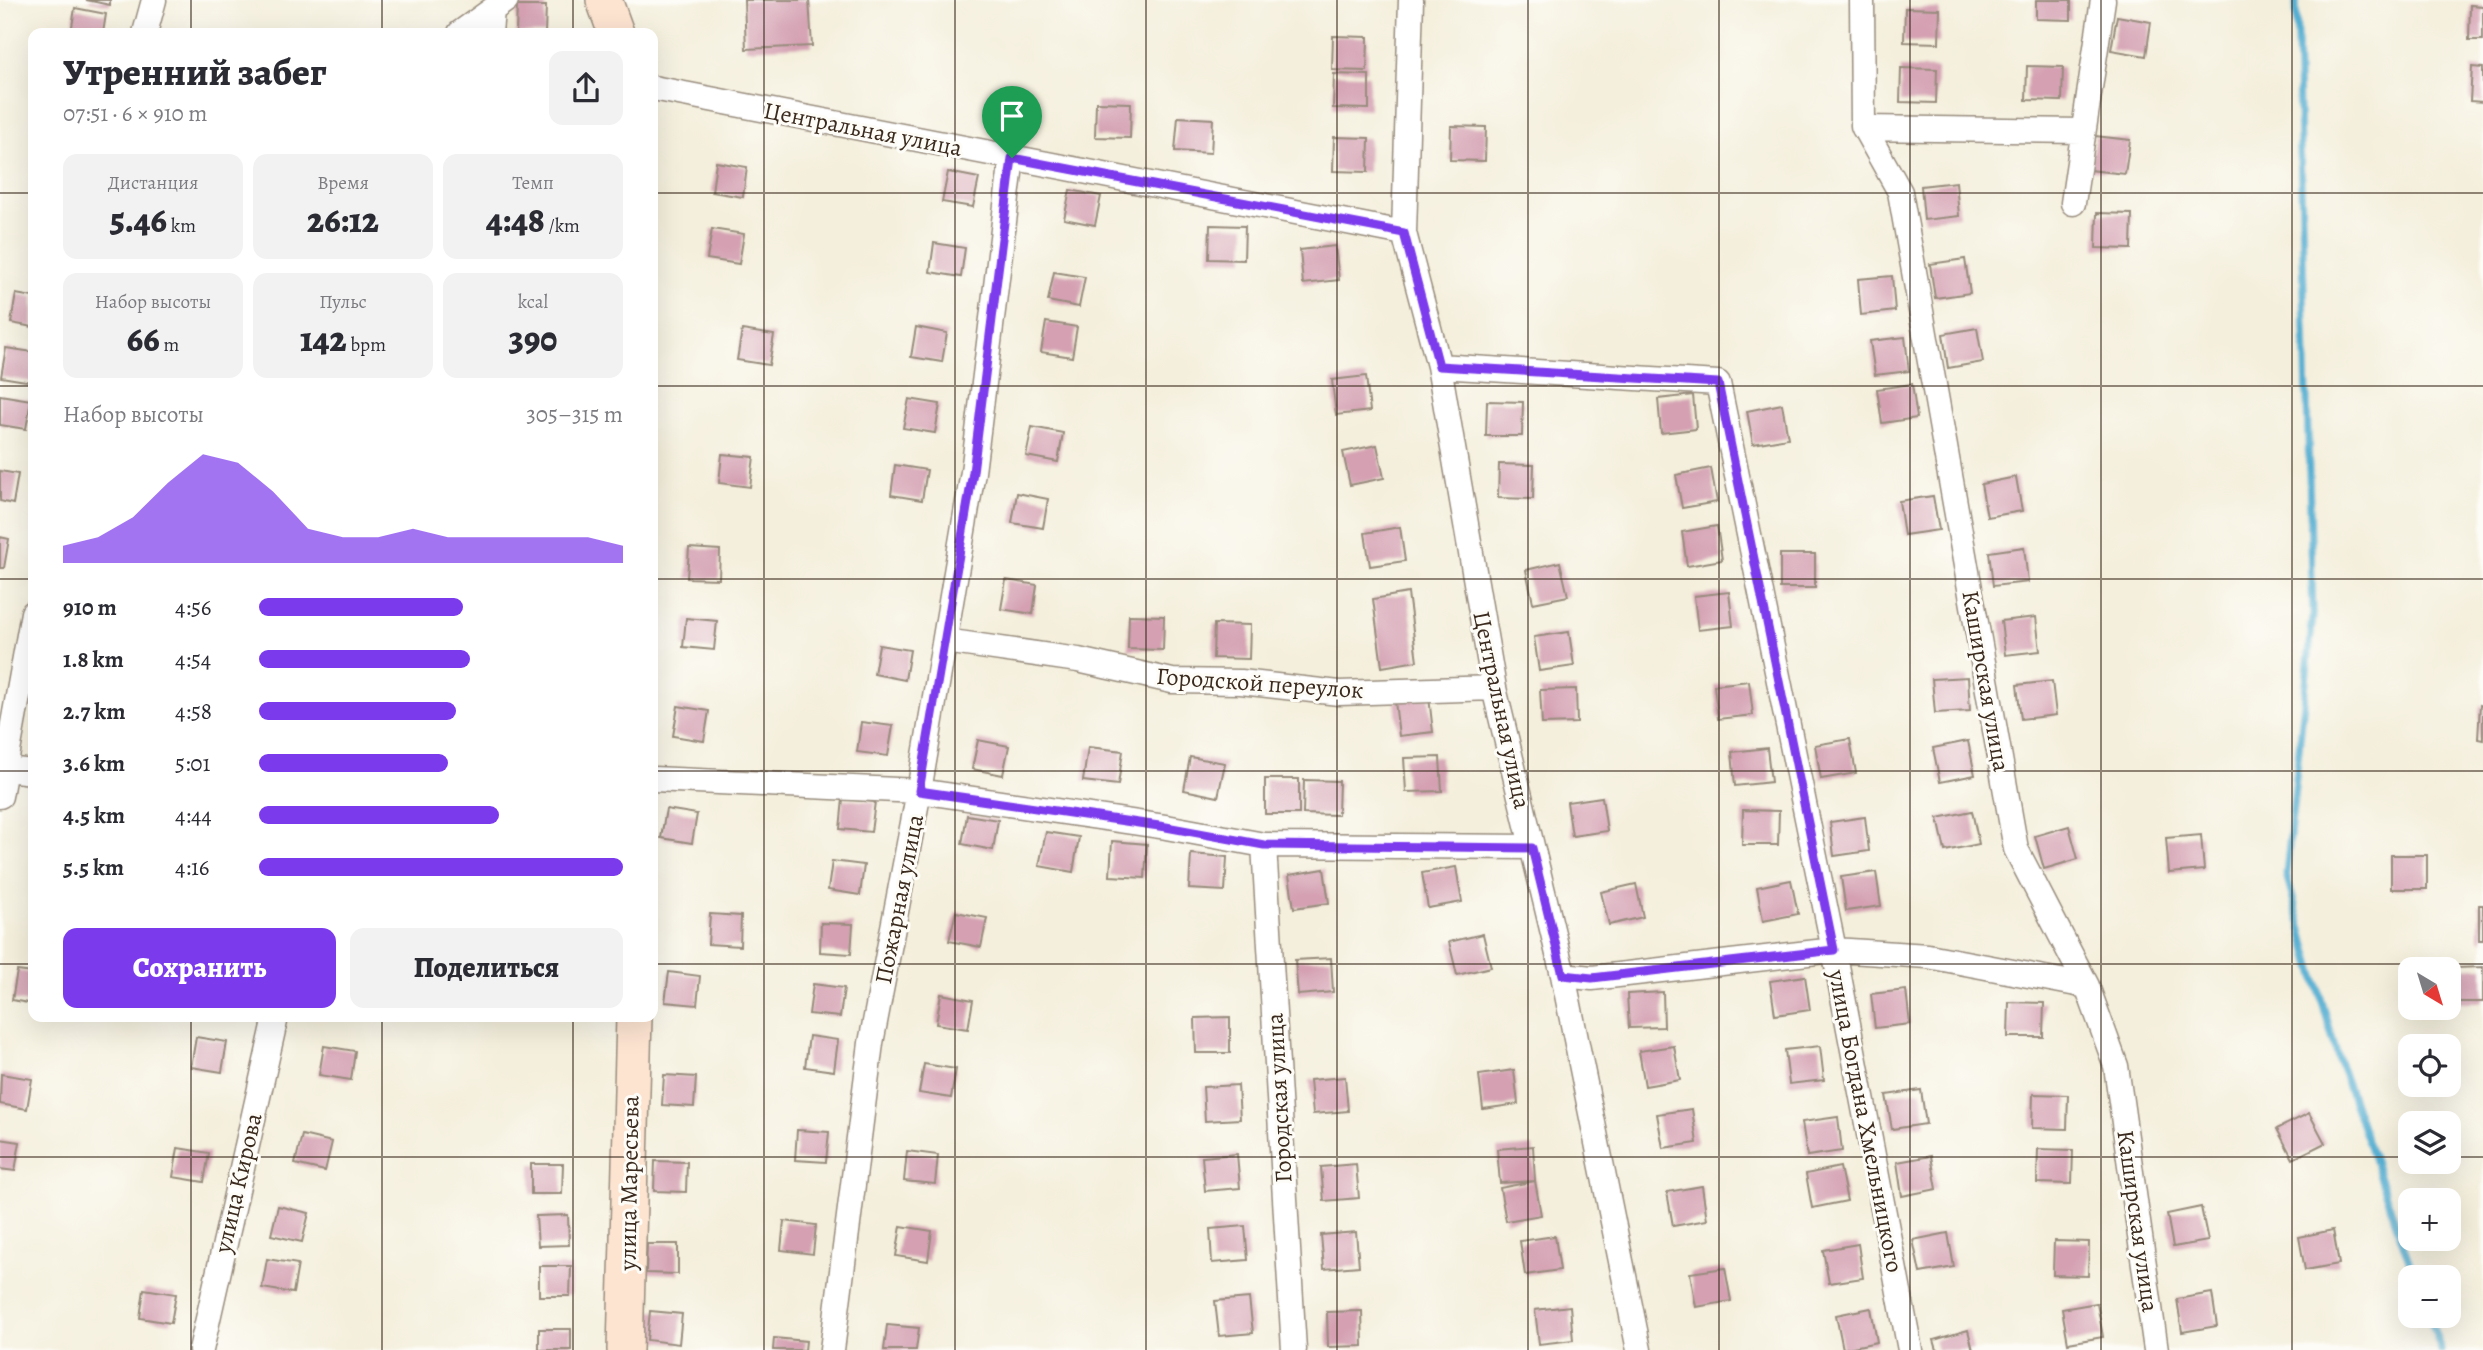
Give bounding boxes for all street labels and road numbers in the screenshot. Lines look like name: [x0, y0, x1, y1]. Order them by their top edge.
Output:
street label: Центральная улица: [761, 94, 965, 164]
street label: Каширская улица: [1954, 588, 2018, 774]
street label: Центральная улица: [1465, 608, 1539, 812]
street label: Городской переулок: [1155, 660, 1365, 706]
street label: Пожарная улица: [867, 811, 931, 987]
street label: улица Богдана Хмельницкого: [1821, 966, 1911, 1275]
street label: Городская улица: [1259, 1012, 1299, 1184]
street label: улица Маресьева: [611, 1095, 647, 1272]
street label: улица Кирова: [206, 1110, 270, 1257]
street label: Каширская улица: [2109, 1128, 2167, 1314]

